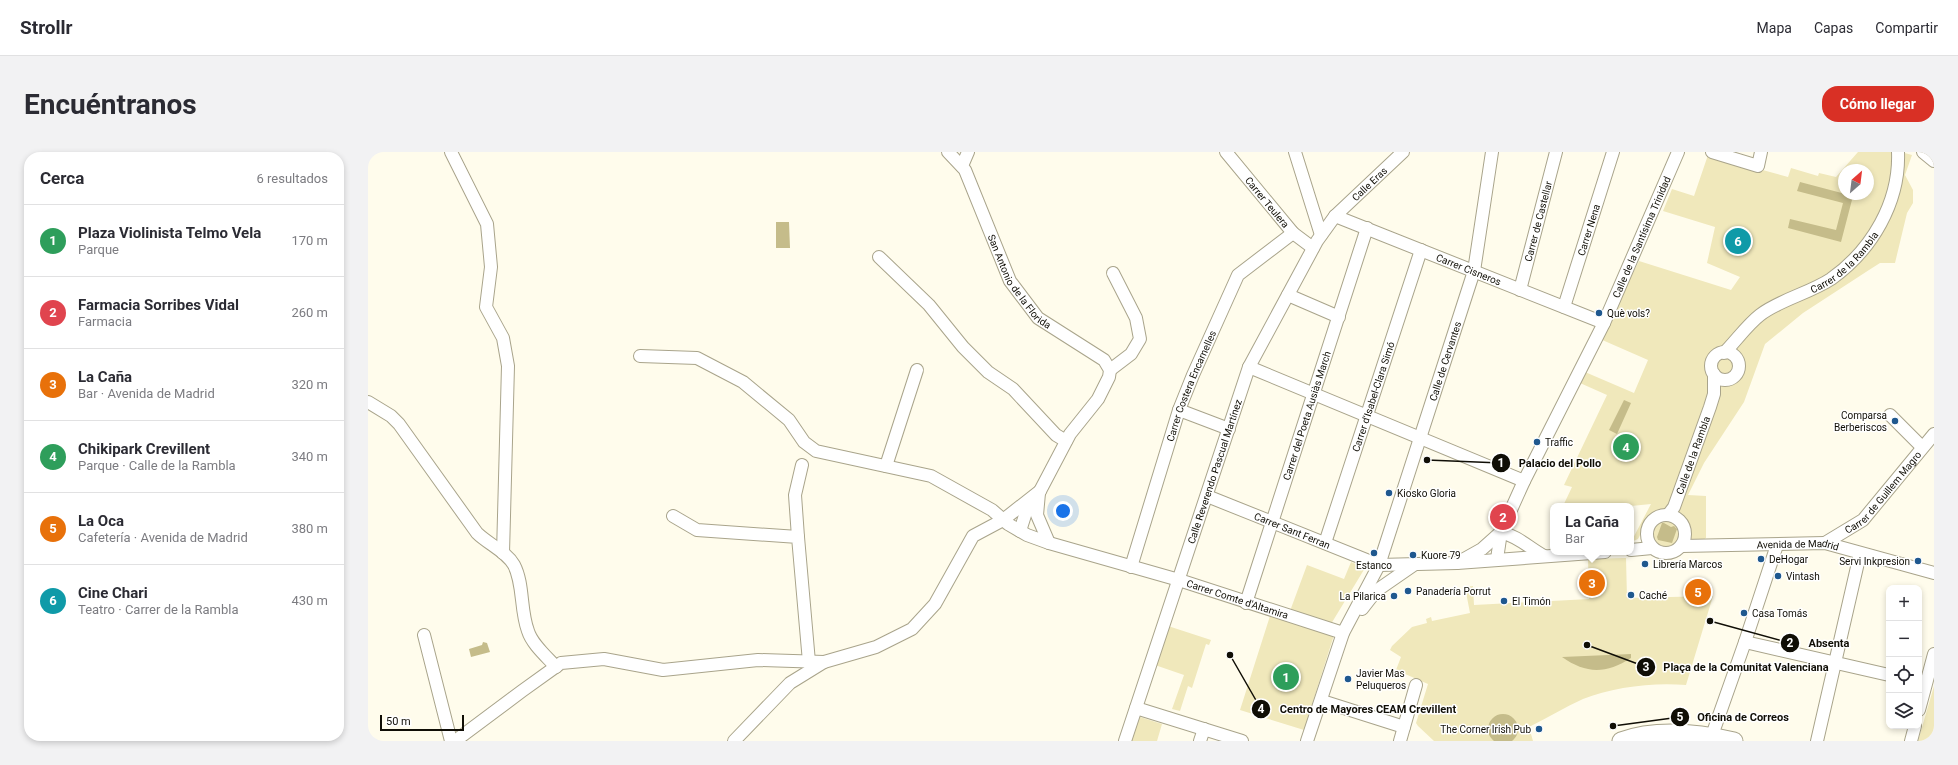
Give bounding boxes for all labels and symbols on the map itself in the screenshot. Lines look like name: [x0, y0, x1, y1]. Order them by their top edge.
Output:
north arrow: [1838, 164, 1874, 200]
street label: Calle Eras: [1350, 165, 1389, 203]
street label: Carrer Teulera: [1243, 175, 1291, 230]
street label: Calle de la Santísima Trinidad: [1611, 175, 1673, 300]
street label: Carrer de Castellar: [1523, 179, 1554, 263]
street label: Carrer Nena: [1576, 203, 1602, 257]
pin: 6: [1725, 226, 1751, 256]
street label: Carrer de la Rambla: [1809, 230, 1880, 295]
street label: San Antonio de la Florida: [986, 233, 1053, 331]
street label: Carrer Cisneros: [1435, 252, 1503, 288]
marker: Què vols?: [1594, 308, 1604, 318]
place label: Què vols?: [1607, 308, 1650, 319]
street label: Calle de Cervantes: [1427, 320, 1463, 402]
street label: Carrer Costera Encarnelles: [1165, 329, 1218, 443]
street label: Carrer d'Isabel-Clara Simó: [1350, 340, 1397, 453]
street label: Carrer del Poeta Ausiàs March: [1281, 350, 1333, 482]
street label: Calle Reverendo Pascual Martínez: [1186, 398, 1244, 545]
place label: Comparsa Berberiscos: [1834, 410, 1887, 433]
street label: Calle de la Rambla: [1674, 415, 1712, 496]
marker: Comparsa Berberiscos: [1890, 416, 1900, 426]
pin: 4: [1613, 432, 1639, 462]
marker: Traffic: [1532, 437, 1542, 447]
place label: Traffic: [1545, 437, 1573, 448]
street label: Carrer de Guillem Magro: [1843, 449, 1924, 536]
callout: Palacio del Pollo: [1491, 452, 1609, 475]
text: 1: [1498, 456, 1504, 470]
text: Palacio del Pollo: [1519, 457, 1601, 470]
marker: Kiosko Gloria: [1384, 488, 1394, 498]
place label: Kiosko Gloria: [1397, 488, 1456, 499]
your location: [1053, 501, 1073, 521]
pin: 2: [1490, 502, 1516, 532]
street label: Carrer Sant Ferran: [1253, 511, 1332, 551]
street label: Avenida de Madrid: [1757, 537, 1840, 553]
marker: Estanco: [1369, 548, 1379, 558]
marker: Kuore 79: [1408, 550, 1418, 560]
place label: Kuore 79: [1421, 550, 1461, 561]
marker: DeHogar: [1756, 554, 1766, 564]
place label: DeHogar: [1769, 554, 1809, 565]
place label: Servi Inkpresion: [1839, 556, 1910, 567]
marker: Servi Inkpresion: [1913, 556, 1923, 566]
marker: Librería Marcos: [1640, 559, 1650, 569]
place label: Librería Marcos: [1653, 559, 1722, 570]
place label: Estanco: [1356, 560, 1392, 571]
pin: 3: [1579, 568, 1605, 598]
marker: Vintash: [1773, 571, 1783, 581]
place label: Vintash: [1786, 571, 1820, 582]
pin: 5: [1685, 577, 1711, 607]
street label: Carrer Comte d'Altamira: [1185, 578, 1290, 621]
marker: Panadería Porrut: [1403, 586, 1413, 596]
place label: Panadería Porrut: [1416, 586, 1491, 597]
marker: Caché: [1626, 590, 1636, 600]
place label: Caché: [1639, 590, 1667, 601]
place label: La Pilarica: [1340, 591, 1386, 602]
marker: La Pilarica: [1389, 591, 1399, 601]
marker: El Timón: [1499, 596, 1509, 606]
place label: El Timón: [1512, 596, 1551, 607]
marker: Casa Tomás: [1739, 608, 1749, 618]
place label: Casa Tomás: [1752, 608, 1807, 619]
callout: Absenta: [1780, 631, 1857, 654]
text: 2: [1787, 636, 1794, 650]
text: Absenta: [1809, 637, 1850, 650]
callout: Plaça de la Comunitat Valenciana: [1636, 655, 1837, 678]
text: 3: [1643, 660, 1650, 674]
text: Plaça de la Comunitat Valenciana: [1663, 661, 1829, 674]
pin: 1: [1273, 662, 1299, 692]
place label: Javier Mas Peluqueros: [1356, 668, 1406, 691]
marker: Javier Mas Peluqueros: [1343, 674, 1353, 684]
callout: Centro de Mayores CEAM Crevillent: [1251, 697, 1464, 720]
text: 4: [1258, 702, 1265, 716]
text: Centro de Mayores CEAM Crevillent: [1280, 703, 1456, 716]
callout: Oficina de Correos: [1670, 705, 1797, 728]
text: 5: [1677, 710, 1684, 724]
text: Oficina de Correos: [1697, 711, 1789, 724]
scale bar: [380, 713, 464, 732]
place label: The Corner Irish Pub: [1440, 724, 1531, 735]
marker: The Corner Irish Pub: [1534, 724, 1544, 734]

